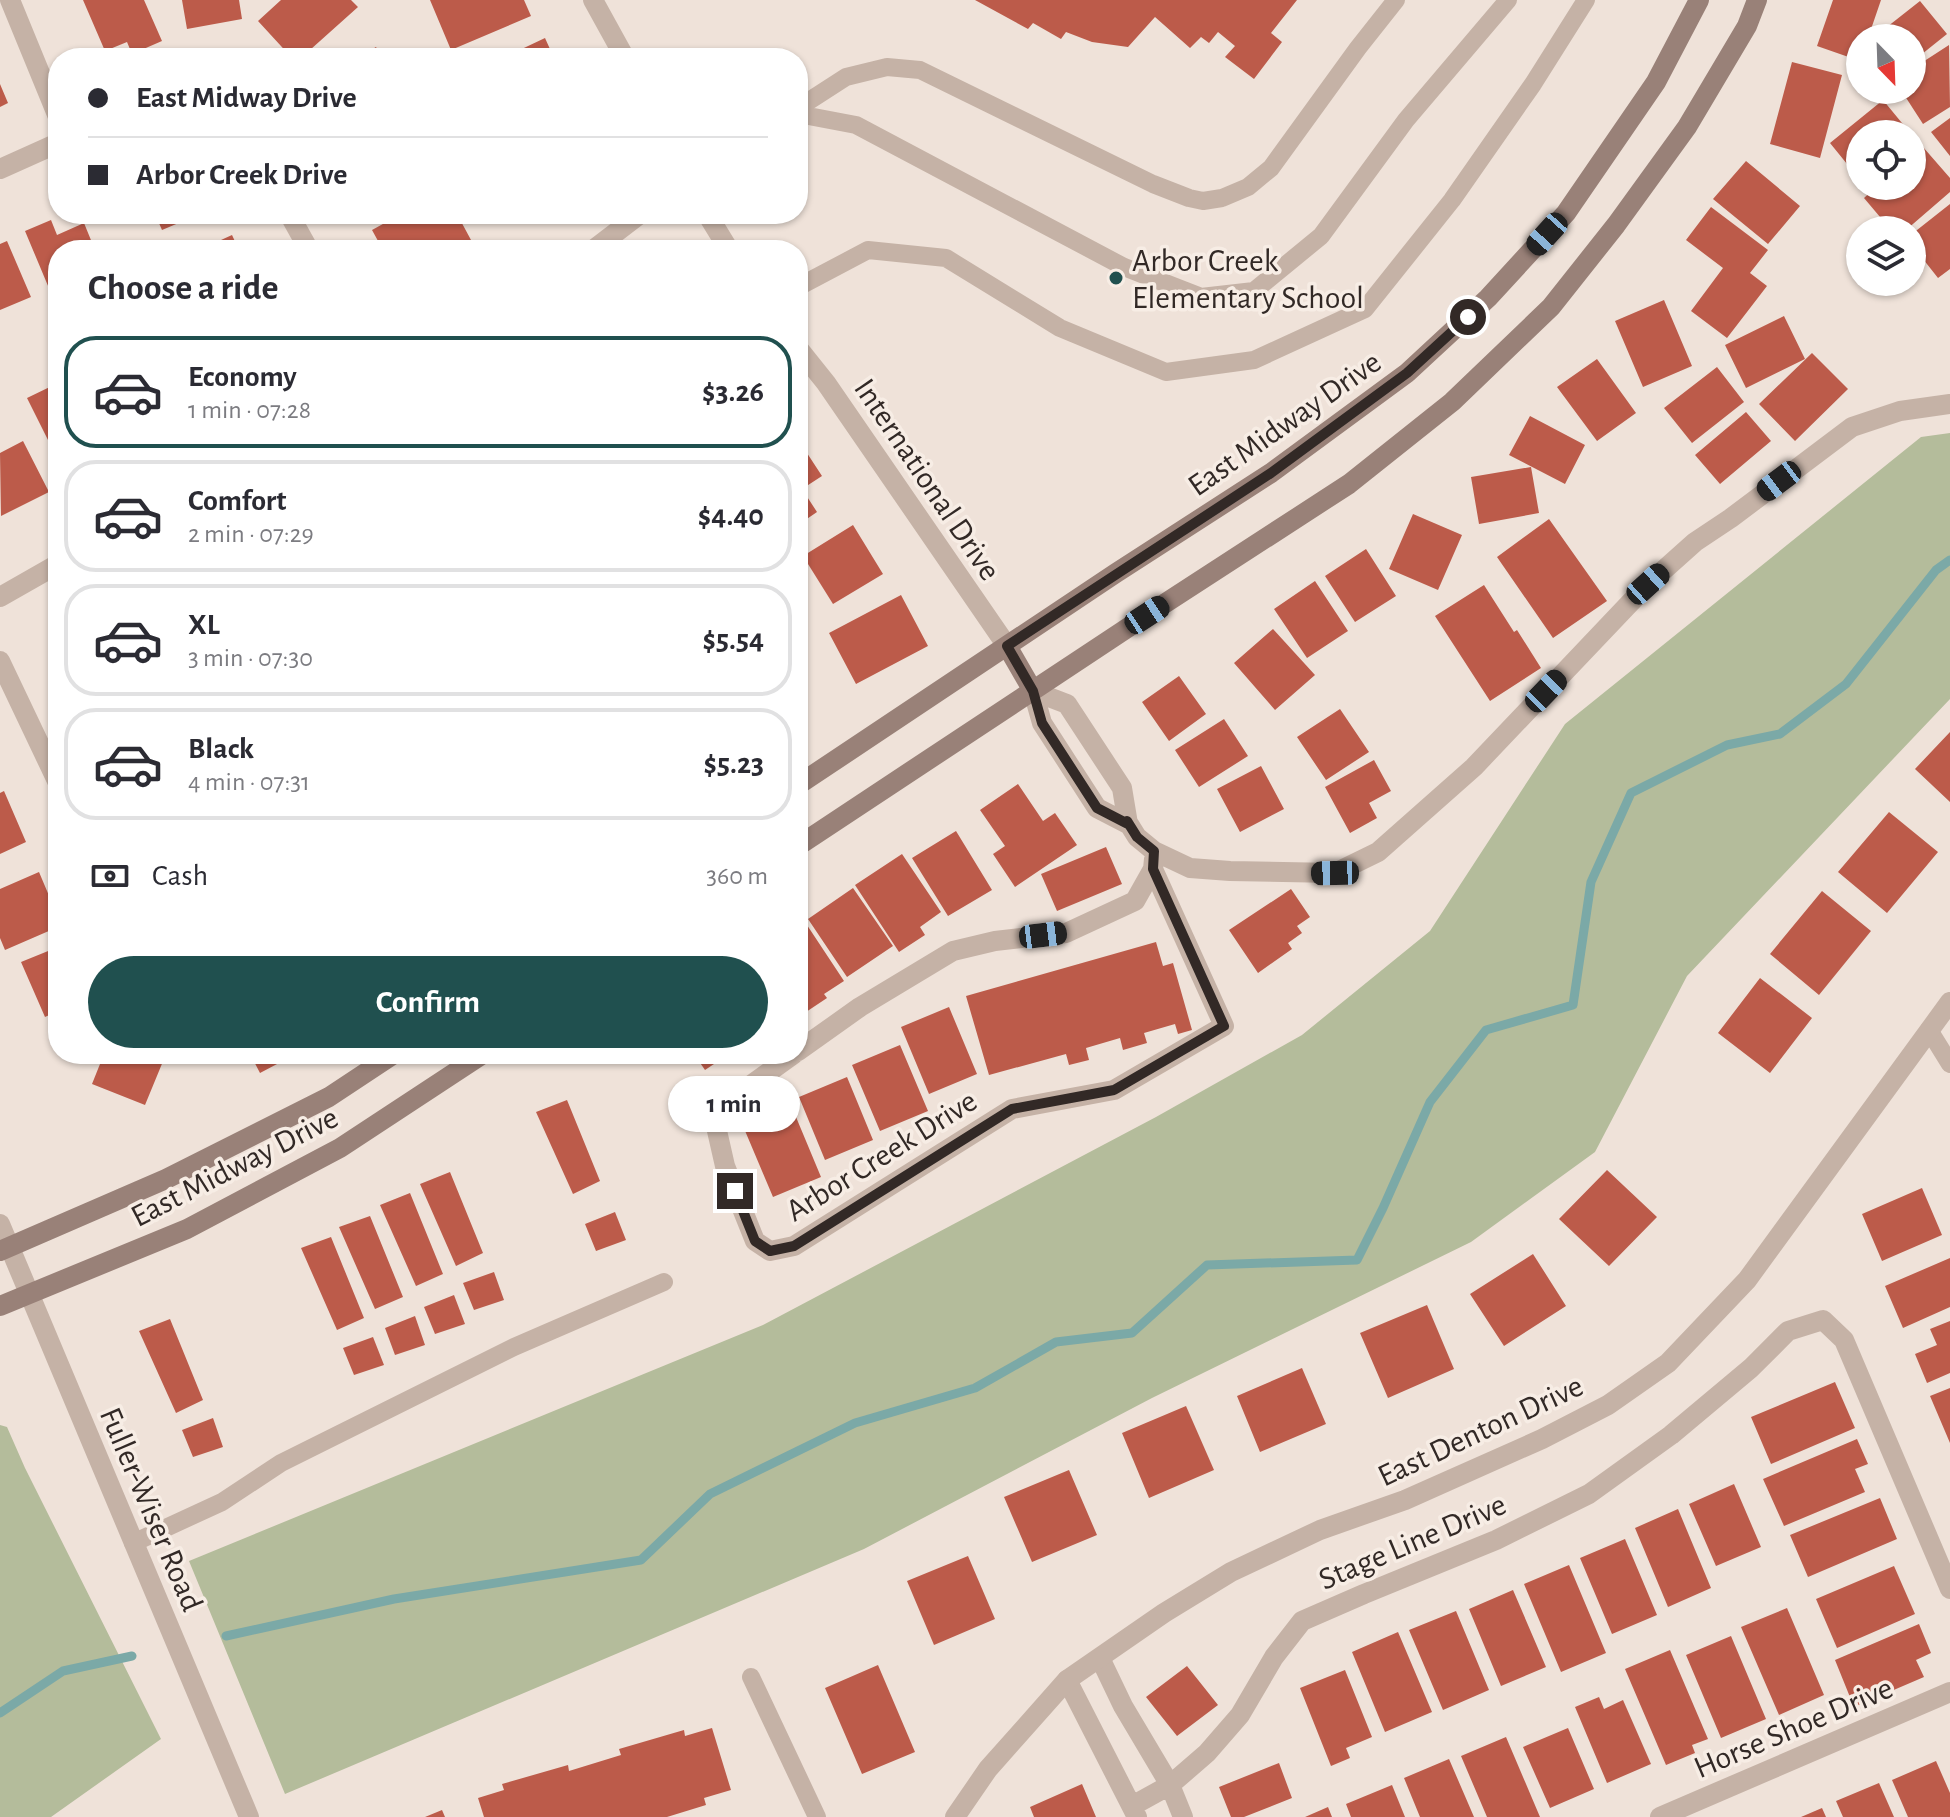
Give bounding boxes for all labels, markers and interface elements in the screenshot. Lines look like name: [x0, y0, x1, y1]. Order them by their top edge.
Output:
north arrow: [1846, 24, 1926, 104]
map controls: [1846, 24, 1926, 296]
text: East Midway Drive: [136, 83, 357, 113]
button: locate: [1846, 120, 1926, 200]
text: Arbor Creek Drive: [136, 160, 347, 190]
car: [1522, 208, 1572, 260]
button: layers: [1846, 216, 1926, 296]
place label: Arbor Creek Elementary School: [1132, 245, 1364, 314]
marker: Arbor Creek Elementary School: [1107, 269, 1125, 287]
text: Choose a ride: [88, 270, 278, 306]
route start: [1450, 299, 1486, 335]
street label: East Midway Drive: [1182, 346, 1387, 502]
icon: car: [92, 356, 164, 428]
text: Economy: [188, 362, 297, 392]
street label: International Drive: [848, 373, 1006, 586]
text: $3.26: [702, 377, 764, 407]
text: 1 min · 07:28: [188, 397, 311, 423]
car: [1753, 457, 1805, 505]
icon: car: [92, 480, 164, 552]
text: Comfort: [188, 486, 287, 516]
text: $4.40: [698, 501, 764, 531]
text: 2 min · 07:29: [188, 521, 314, 547]
car: [1622, 559, 1674, 609]
car: [1120, 592, 1174, 638]
icon: car: [92, 604, 164, 676]
text: XL: [188, 610, 220, 640]
text: $5.54: [703, 625, 764, 655]
text: 3 min · 07:30: [188, 645, 313, 671]
car: [1521, 665, 1571, 717]
icon: car: [92, 728, 164, 800]
text: Black: [188, 734, 254, 764]
text: $5.23: [704, 749, 764, 779]
text: 4 min · 07:31: [188, 769, 310, 795]
icon: cash: [88, 854, 132, 898]
text: Cash: [152, 861, 208, 891]
car: [1311, 861, 1359, 885]
text: 360 m: [706, 863, 768, 889]
car: [1018, 920, 1068, 950]
button: Confirm: [88, 956, 768, 1048]
callout: 1 min: [669, 1075, 801, 1131]
street label: Arbor Creek Drive: [781, 1084, 983, 1227]
text: 1 min: [707, 1091, 761, 1117]
street label: East Midway Drive: [126, 1101, 343, 1233]
route end: [717, 1173, 753, 1209]
street label: East Denton Drive: [1373, 1369, 1588, 1492]
street label: Fuller-Wiser Road: [94, 1403, 208, 1616]
street label: Stage Line Drive: [1314, 1488, 1511, 1596]
street label: Horse Shoe Drive: [1689, 1672, 1897, 1784]

